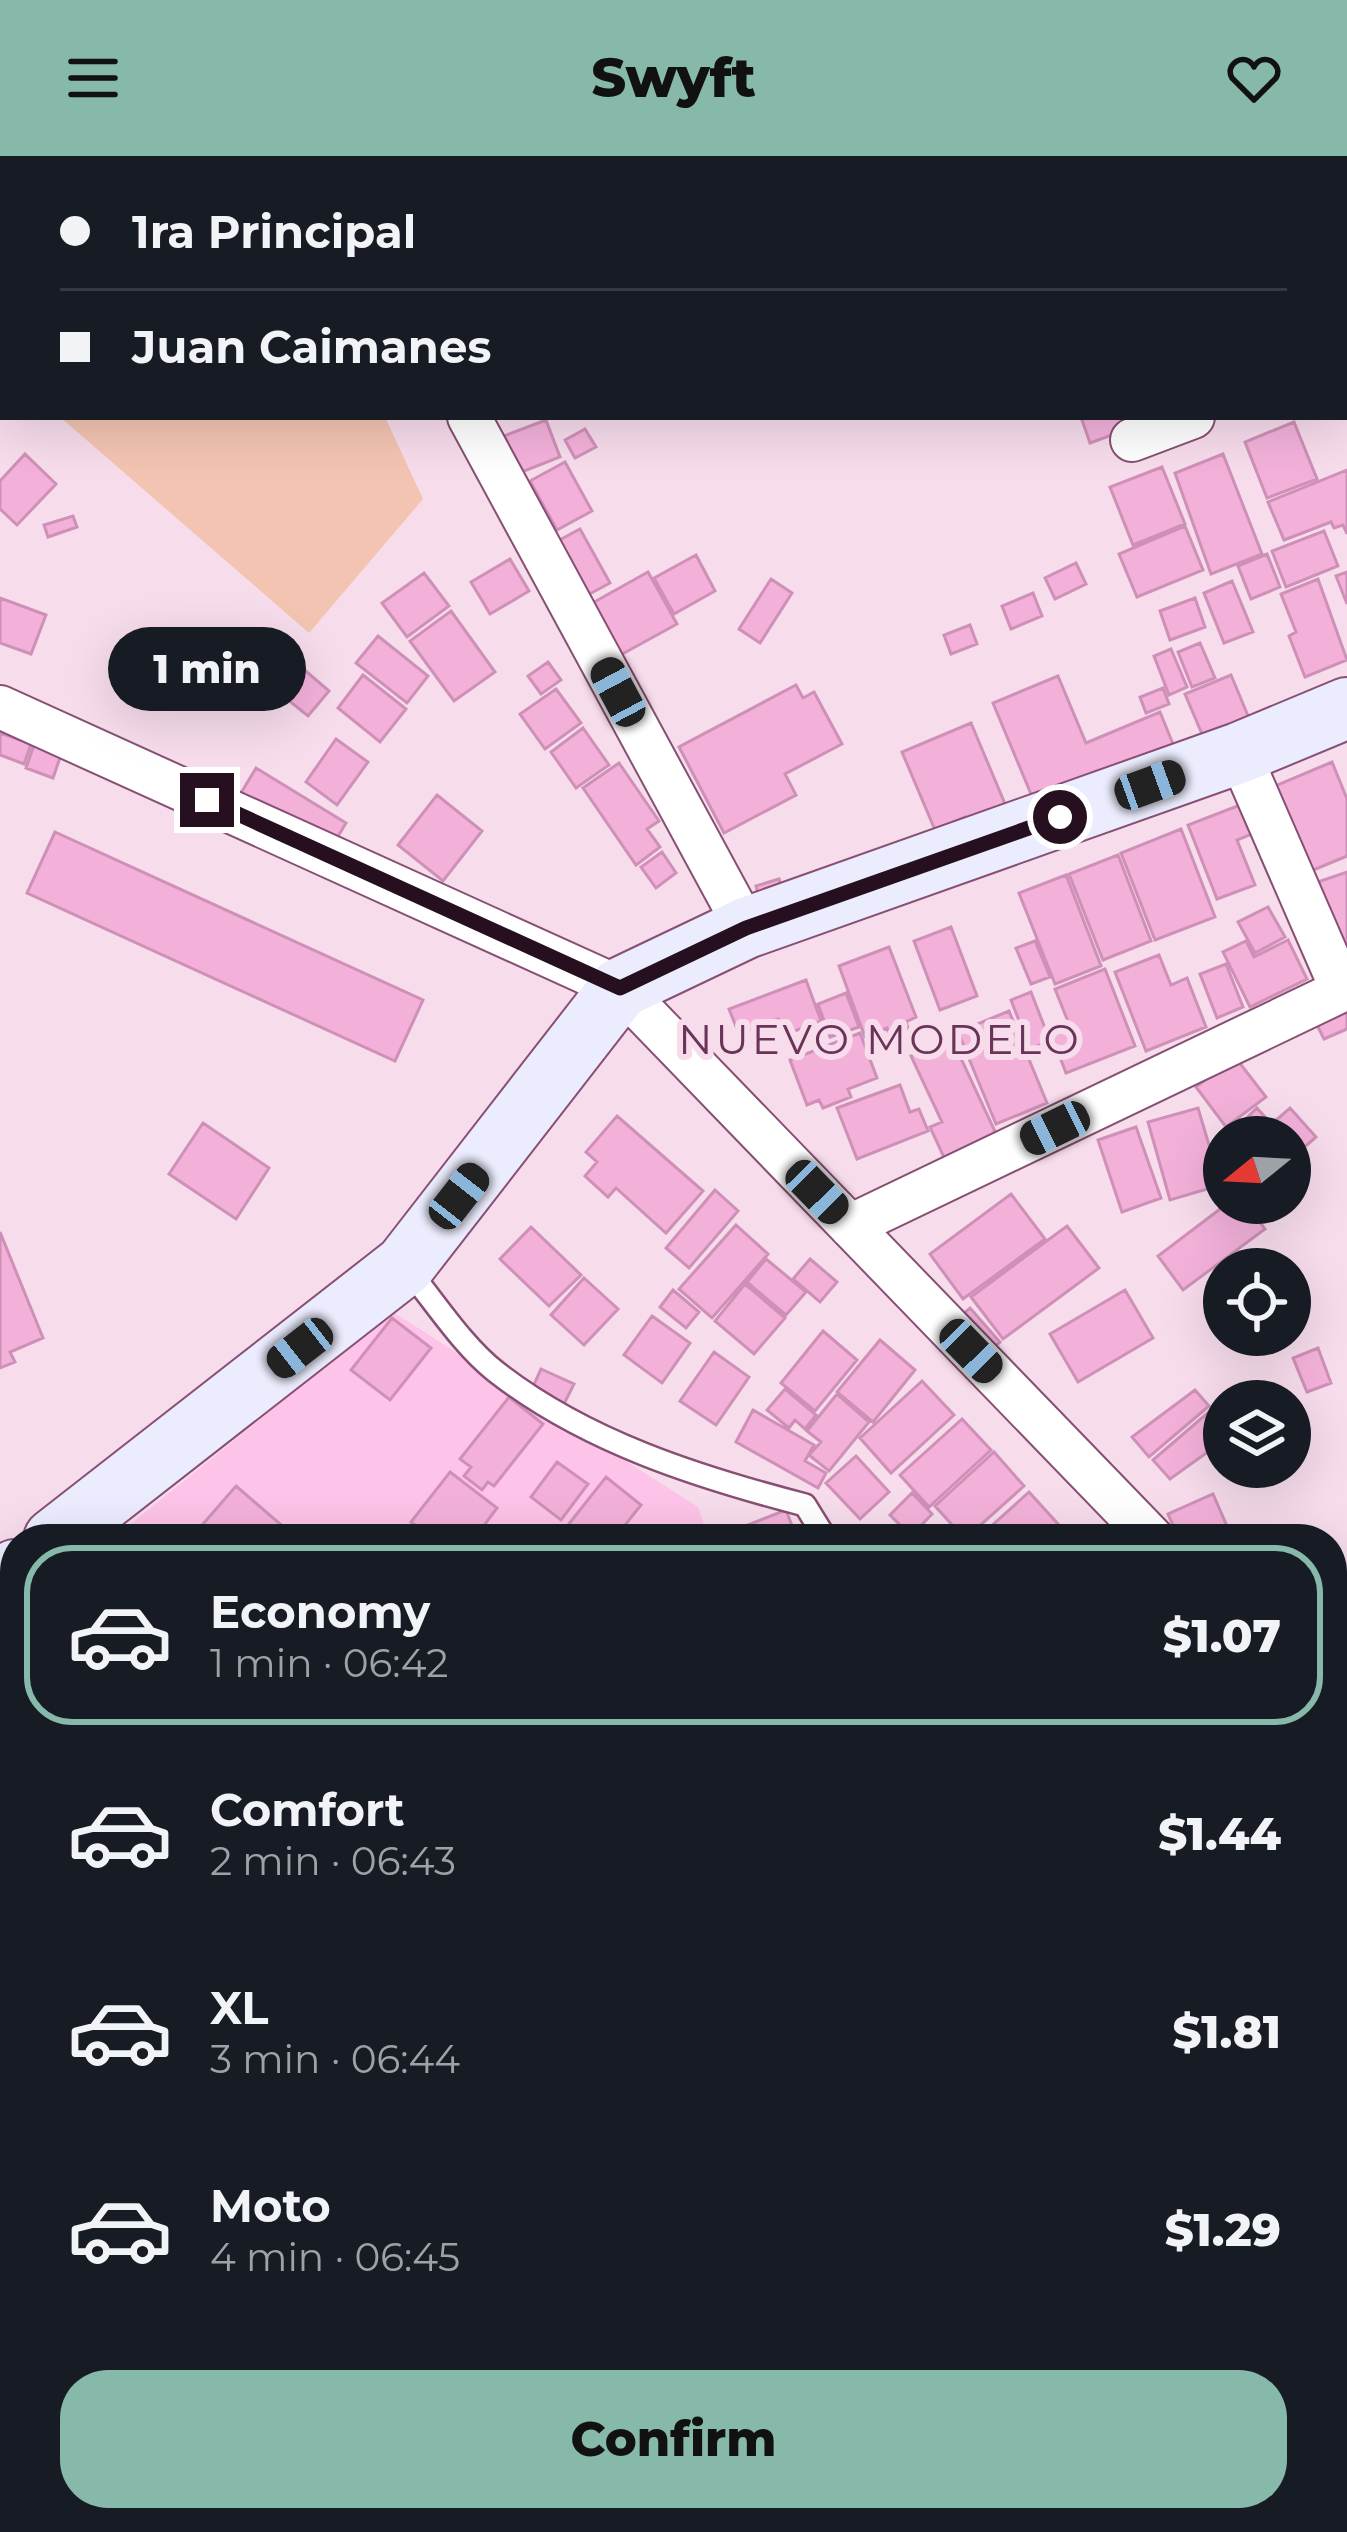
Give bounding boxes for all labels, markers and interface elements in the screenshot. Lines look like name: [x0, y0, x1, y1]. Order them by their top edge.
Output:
icon: menu: [60, 45, 126, 111]
text: Swyft: [591, 45, 756, 111]
icon: heart: [1221, 45, 1287, 111]
text: 1ra Principal: [132, 204, 416, 259]
text: Juan Caimanes: [132, 319, 491, 374]
callout: 1 min: [108, 626, 306, 710]
text: 1 min: [153, 645, 261, 693]
car: [585, 652, 651, 732]
car: [1110, 756, 1190, 814]
route end: [180, 773, 234, 827]
route start: [1033, 790, 1087, 844]
district label: NUEVO MODELO: [678, 1013, 1082, 1065]
car: [1015, 1096, 1095, 1160]
north arrow: [1203, 1116, 1311, 1224]
map controls: [1203, 1116, 1311, 1488]
car: [779, 1154, 855, 1230]
car: [423, 1157, 495, 1235]
button: locate: [1203, 1248, 1311, 1356]
car: [261, 1312, 339, 1384]
car: [933, 1313, 1009, 1389]
button: layers: [1203, 1380, 1311, 1488]
icon: car: [66, 1581, 174, 1689]
text: Economy: [210, 1584, 430, 1639]
text: $1.07: [1163, 1608, 1281, 1663]
text: 1 min · 06:42: [210, 1639, 448, 1687]
icon: car: [66, 1779, 174, 1887]
text: Comfort: [210, 1782, 405, 1837]
text: $1.44: [1158, 1806, 1281, 1861]
text: 2 min · 06:43: [210, 1837, 456, 1885]
icon: car: [66, 1977, 174, 2085]
text: XL: [210, 1980, 268, 2035]
text: $1.81: [1173, 2004, 1281, 2059]
text: 3 min · 06:44: [210, 2035, 460, 2083]
icon: car: [66, 2175, 174, 2283]
text: Moto: [210, 2178, 331, 2233]
text: $1.29: [1165, 2202, 1281, 2257]
text: 4 min · 06:45: [210, 2233, 460, 2281]
button: Confirm: [60, 2370, 1287, 2508]

